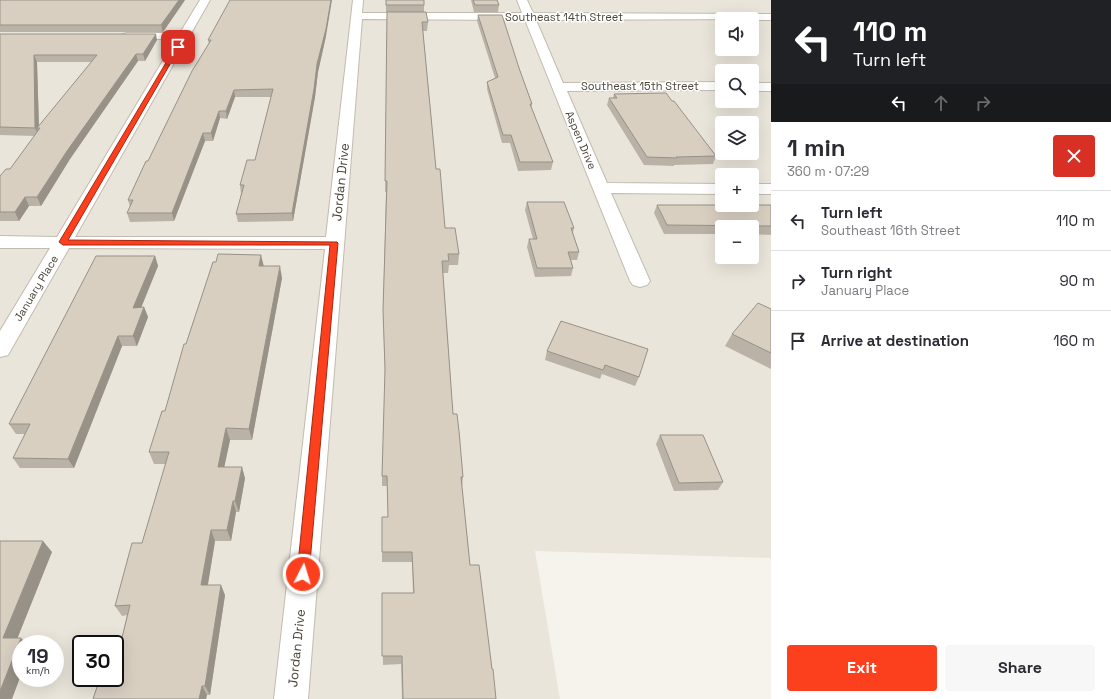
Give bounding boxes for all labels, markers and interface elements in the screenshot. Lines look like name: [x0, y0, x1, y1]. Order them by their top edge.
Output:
street label: Southeast 14th Street: [505, 10, 623, 24]
map controls: [715, 12, 759, 264]
button: sound: [715, 12, 759, 56]
text: 110 m: [853, 13, 927, 49]
icon: left: [787, 16, 839, 68]
pin: [161, 30, 195, 64]
icon: arrive: [167, 36, 189, 58]
text: Turn left: [853, 48, 926, 71]
button: search: [715, 64, 759, 108]
street label: Southeast 15th Street: [581, 79, 699, 93]
icon: left: [888, 92, 910, 114]
icon: ahead: [930, 92, 952, 114]
icon: right: [972, 92, 994, 114]
street label: Aspen Drive: [562, 109, 600, 171]
button: layers: [715, 116, 759, 160]
text: 1 min: [787, 132, 846, 163]
button: close: [1053, 135, 1095, 177]
street label: Jordan Drive: [328, 142, 353, 222]
text: 360 m · 07:29: [787, 163, 869, 180]
button: +: [715, 168, 759, 212]
text: Turn left: [821, 203, 883, 222]
icon: left: [787, 210, 809, 232]
text: 110 m: [1056, 211, 1095, 230]
button: −: [715, 220, 759, 264]
text: Southeast 16th Street: [821, 222, 960, 239]
street label: January Place: [11, 252, 61, 324]
text: Turn right: [821, 263, 892, 282]
icon: right: [787, 270, 809, 292]
text: 90 m: [1059, 271, 1095, 290]
text: January Place: [821, 282, 909, 299]
icon: arrive: [787, 330, 809, 352]
text: Arrive at destination: [821, 331, 969, 350]
text: 160 m: [1053, 331, 1095, 350]
position arrow: [282, 553, 324, 595]
street label: Jordan Drive: [284, 608, 309, 688]
speed limit sign: 30: [72, 635, 124, 687]
text: 19: [27, 643, 49, 669]
button: Exit: [787, 645, 937, 691]
button: Share: [945, 645, 1095, 691]
text: km/h: [26, 664, 50, 677]

